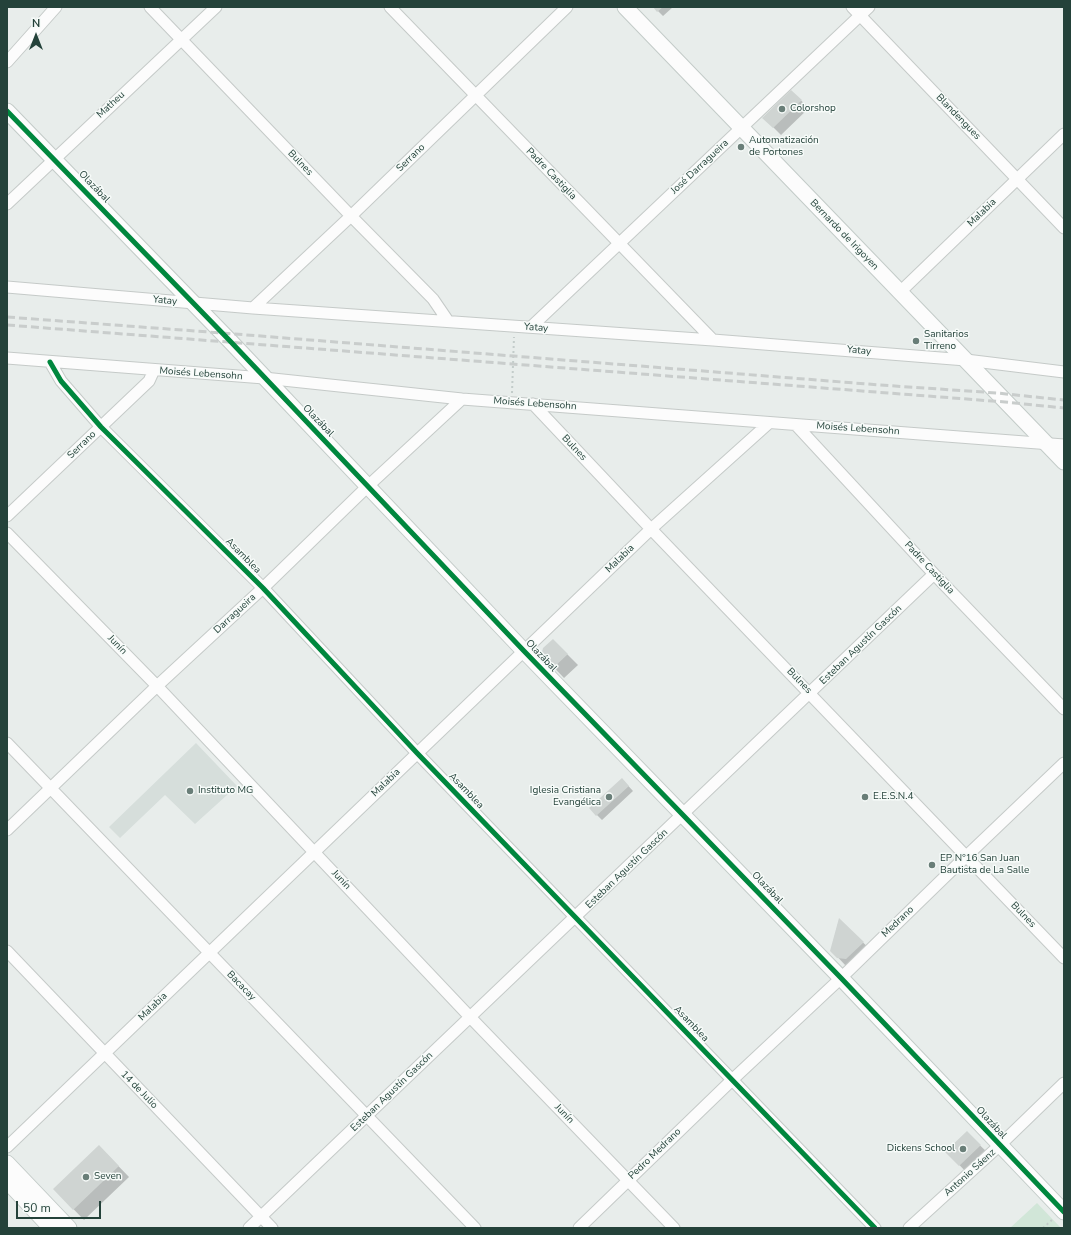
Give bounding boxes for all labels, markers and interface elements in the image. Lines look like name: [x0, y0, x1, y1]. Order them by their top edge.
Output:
north arrow: [16, 16, 56, 56]
text: N: [32, 16, 40, 31]
street label: Matheu: [94, 89, 128, 121]
street label: Blandengues: [933, 92, 983, 142]
place label: Colorshop: [790, 103, 836, 115]
marker: Colorshop: [777, 104, 787, 114]
place label: Automatización de Portones: [749, 135, 819, 158]
street label: José Darragueira: [669, 137, 731, 197]
street label: Serrano: [394, 141, 428, 175]
marker: Automatización de Portones: [736, 142, 746, 152]
street label: Padre Castiglia: [523, 146, 579, 202]
street label: Bulnes: [285, 148, 315, 178]
street label: Olazábal: [76, 168, 112, 206]
street label: Malabia: [965, 196, 999, 230]
street label: Bernardo de Irigoyen: [807, 197, 881, 273]
street label: Yatay: [152, 294, 178, 308]
street label: Yatay: [523, 321, 549, 335]
place label: Sanitarios Tirreno: [924, 329, 969, 352]
marker: Sanitarios Tirreno: [911, 336, 921, 346]
street label: Yatay: [846, 344, 872, 358]
street label: Moisés Lebensohn: [159, 365, 243, 383]
street label: Moisés Lebensohn: [493, 395, 577, 413]
street label: Olazábal: [300, 402, 336, 440]
street label: Moisés Lebensohn: [816, 420, 900, 438]
street label: Serrano: [65, 428, 99, 462]
street label: Bulnes: [559, 433, 589, 463]
street label: Asamblea: [223, 536, 263, 576]
street label: Padre Castiglia: [902, 539, 956, 597]
street label: Malabia: [603, 542, 637, 576]
street label: Darragueira: [212, 592, 258, 636]
street label: Esteban Agustín Gascón: [818, 603, 904, 687]
street label: Junín: [105, 633, 129, 657]
street label: Olazábal: [523, 637, 559, 675]
street label: Bulnes: [784, 666, 814, 696]
street label: Malabia: [369, 766, 403, 800]
street label: Asamblea: [446, 771, 486, 811]
place label: Instituto MG: [198, 785, 253, 797]
place label: Iglesia Cristiana Evangélica: [530, 785, 601, 808]
marker: Instituto MG: [185, 786, 195, 796]
place label: E.E.S.N.4: [873, 791, 914, 803]
marker: Iglesia Cristiana Evangélica: [604, 792, 614, 802]
marker: E.E.S.N.4: [860, 792, 870, 802]
street label: Esteban Agustín Gascón: [584, 827, 670, 911]
place label: EP Nº16 San Juan Bautista de La Salle: [940, 853, 1029, 876]
marker: EP Nº16 San Juan Bautista de La Salle: [927, 860, 937, 870]
street label: Junín: [329, 868, 353, 892]
street label: Olazábal: [749, 869, 785, 907]
street label: Bulnes: [1008, 900, 1038, 930]
street label: Medrano: [880, 904, 916, 940]
street label: Bacacay: [224, 969, 258, 1003]
street label: Malabia: [136, 990, 170, 1024]
street label: Asamblea: [671, 1004, 711, 1044]
street label: Esteban Agustín Gascón: [349, 1050, 435, 1134]
street label: 14 de Julio: [118, 1069, 160, 1111]
street label: Junín: [552, 1102, 576, 1126]
street label: Olazábal: [973, 1104, 1009, 1142]
street label: Pedro Medrano: [626, 1126, 684, 1182]
place label: Dickens School: [887, 1143, 955, 1155]
marker: Dickens School: [958, 1144, 968, 1154]
street label: Antonio Sáenz: [942, 1147, 998, 1199]
place label: Seven: [94, 1171, 121, 1183]
marker: Seven: [81, 1172, 91, 1182]
scale bar: [18, 1193, 103, 1219]
text: 50 m: [23, 1200, 51, 1216]

